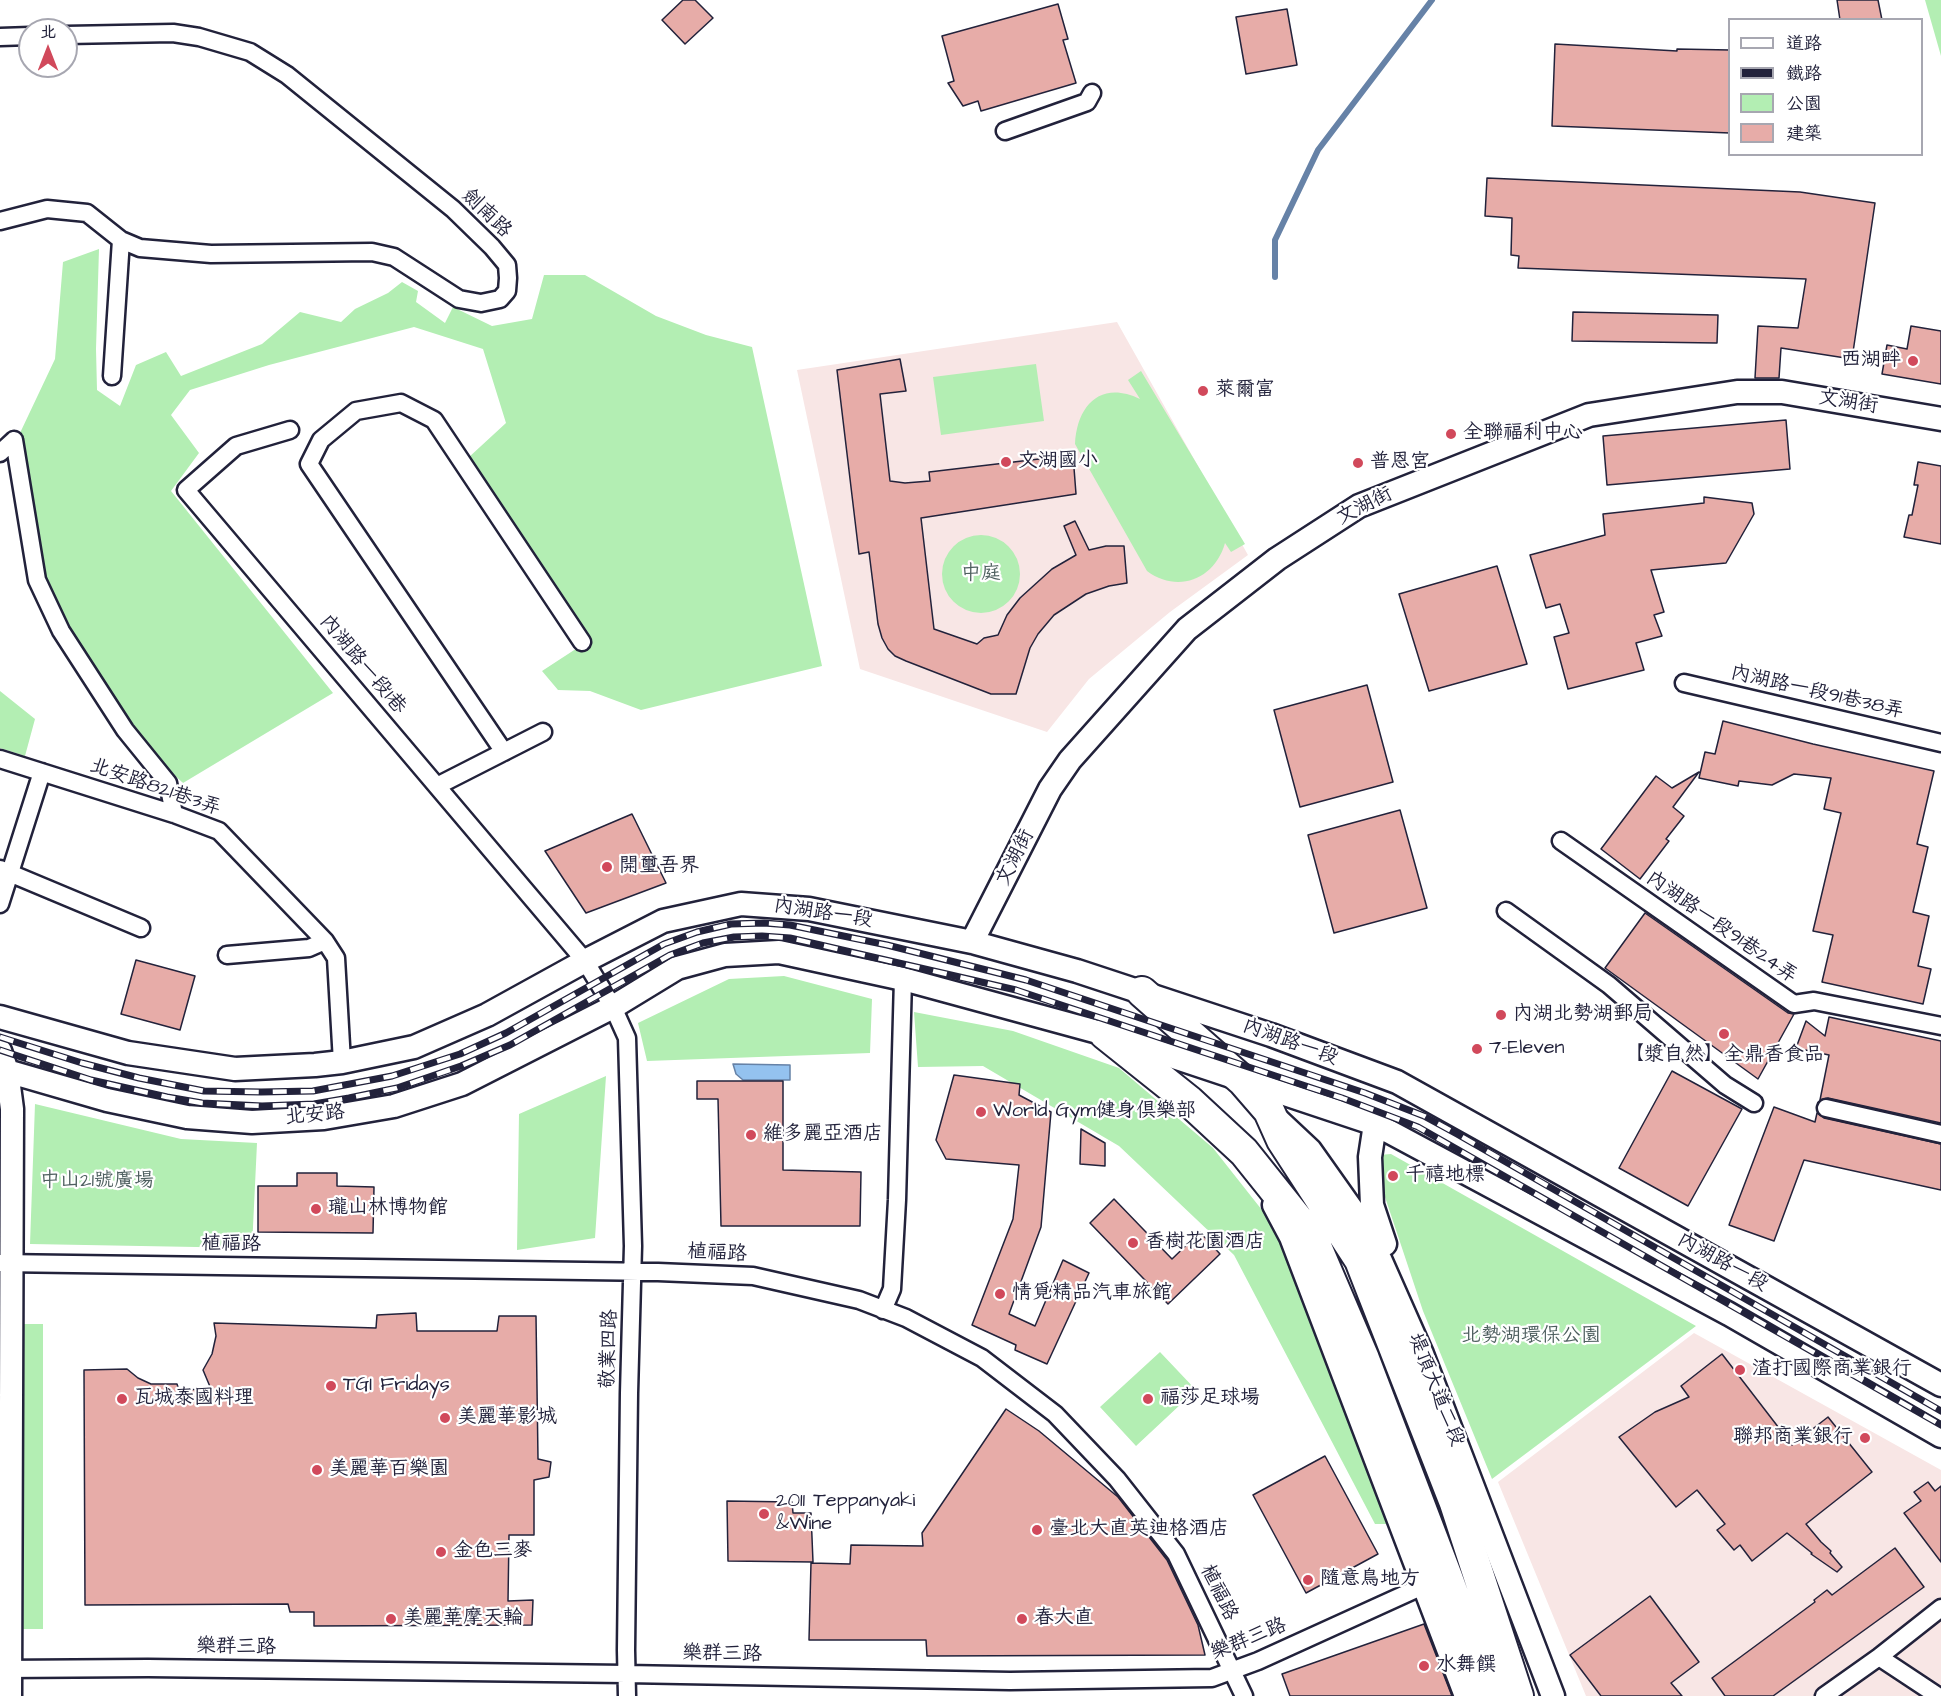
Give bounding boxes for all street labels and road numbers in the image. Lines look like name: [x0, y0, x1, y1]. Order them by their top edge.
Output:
street label: 劍南路: [456, 185, 516, 243]
street label: 文湖街: [1816, 386, 1880, 420]
street label: 文湖街: [1333, 483, 1397, 531]
street label: 內湖路一段1巷: [313, 610, 411, 720]
street label: 內湖路一段91巷38弄: [1728, 661, 1906, 725]
street label: 北安路821巷3弄: [86, 754, 224, 822]
street label: 文湖街: [992, 826, 1040, 890]
street label: 內湖路一段91巷24弄: [1641, 867, 1801, 989]
street label: 內湖路一段: [772, 894, 874, 934]
street label: 內湖路一段: [1239, 1015, 1341, 1071]
street label: 北安路: [284, 1101, 346, 1131]
street label: 內湖路一段: [1672, 1228, 1772, 1298]
street label: 植福路: [201, 1232, 261, 1258]
street label: 植福路: [686, 1240, 748, 1268]
street label: 敬業四路: [597, 1309, 623, 1389]
street label: 堤頂大道二段: [1401, 1330, 1469, 1450]
street label: 植福路: [1194, 1561, 1242, 1625]
street label: 樂群三路: [1207, 1614, 1291, 1666]
street label: 樂群三路: [196, 1635, 276, 1661]
street label: 樂群三路: [682, 1642, 762, 1668]

